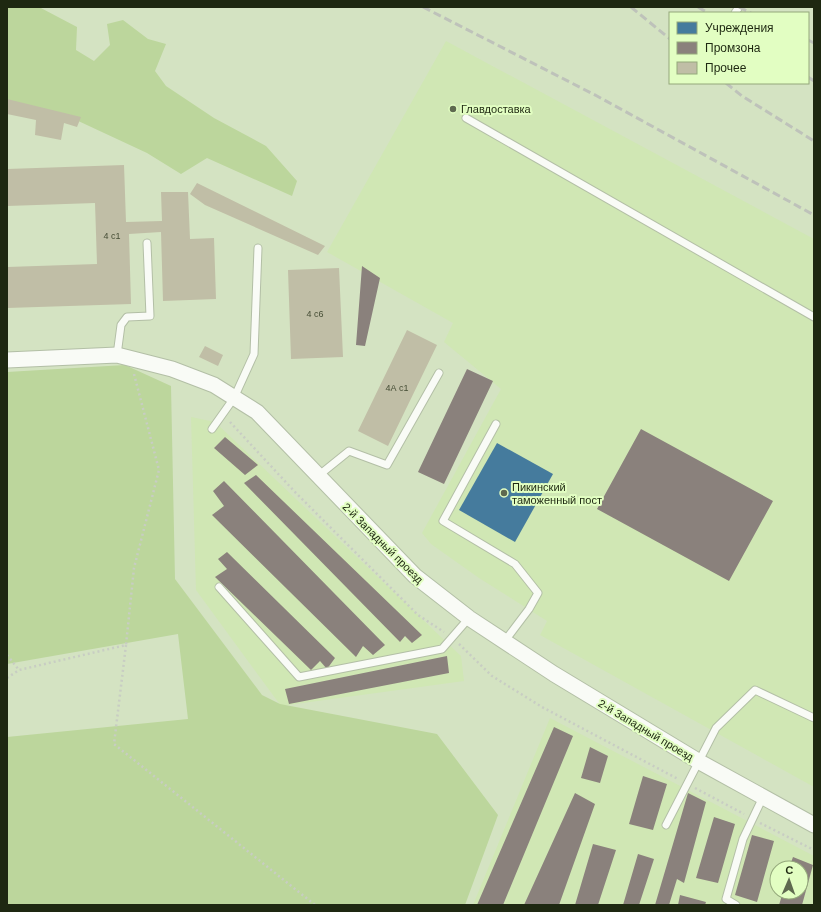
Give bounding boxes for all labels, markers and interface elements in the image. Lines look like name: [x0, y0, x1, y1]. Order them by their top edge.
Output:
legend: [669, 12, 809, 84]
text: Учреждения: [705, 21, 774, 35]
text: Промзона: [705, 41, 761, 55]
text: Прочее: [705, 61, 747, 75]
place label: Главдоставка: [461, 103, 532, 115]
marker: Главдоставка: [448, 104, 458, 114]
house number: 4 с1: [103, 231, 121, 241]
house number: 4 с6: [306, 309, 324, 319]
house number: 4А с1: [385, 383, 409, 393]
place label: Пикинский таможенный пост: [512, 481, 602, 506]
marker: Пикинский таможенный пост: [499, 488, 509, 498]
street label: 2-й Западный проезд: [340, 500, 426, 586]
street label: 2-й Западный проезд: [596, 697, 696, 763]
north arrow: [769, 860, 809, 900]
text: С: [785, 864, 794, 876]

